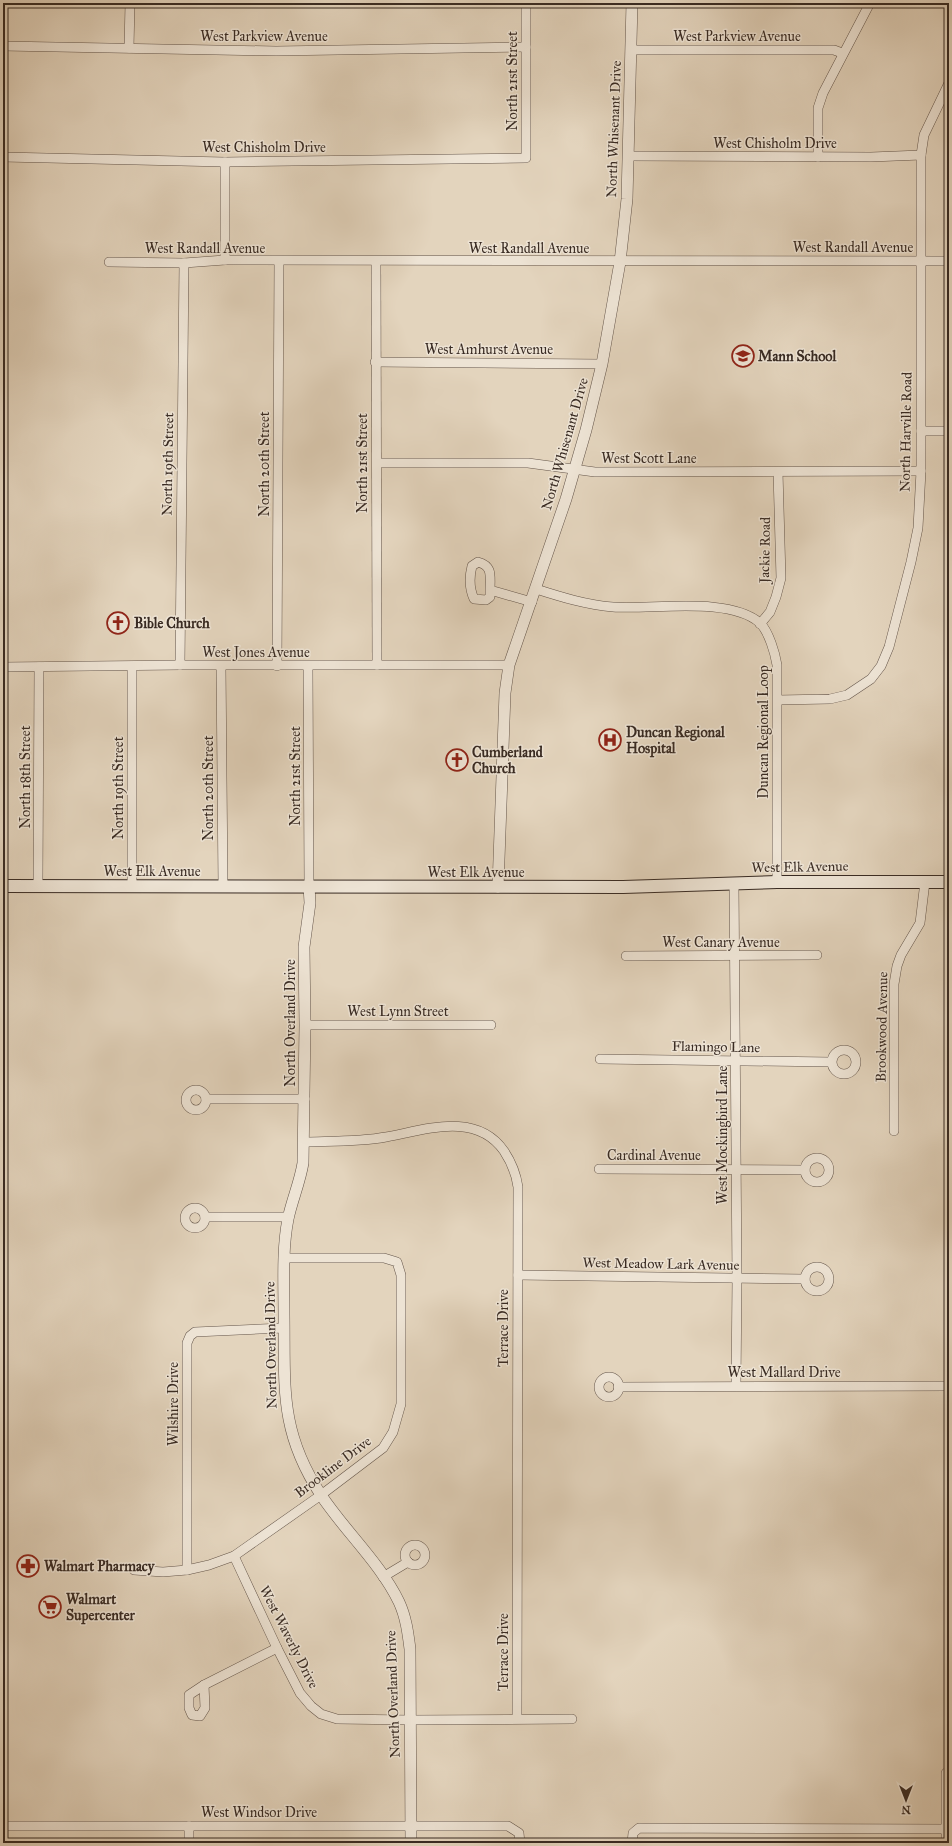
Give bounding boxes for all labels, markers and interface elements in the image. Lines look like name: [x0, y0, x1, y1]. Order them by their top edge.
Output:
street label: West Parkview Avenue: [200, 28, 328, 45]
street label: West Parkview Avenue: [673, 28, 801, 45]
street label: North 21st Street: [504, 31, 521, 131]
street label: North Whisenant Drive: [603, 60, 625, 198]
street label: West Chisholm Drive: [713, 135, 837, 152]
street label: West Chisholm Drive: [202, 139, 326, 156]
street label: West Randall Avenue: [793, 239, 913, 256]
street label: West Randall Avenue: [145, 240, 265, 257]
street label: West Randall Avenue: [469, 240, 589, 257]
street label: West Amhurst Avenue: [425, 341, 553, 358]
school or university icon: Mann School: [730, 343, 756, 369]
place label: Mann School: [758, 348, 837, 365]
street label: North Harville Road: [896, 372, 916, 492]
street label: North Whisenant Drive: [538, 376, 592, 512]
street label: North 20th Street: [256, 411, 273, 517]
street label: North 19th Street: [159, 412, 177, 516]
street label: North 21st Street: [354, 413, 371, 513]
street label: West Scott Lane: [601, 450, 697, 467]
street label: Jackie Road: [756, 517, 775, 585]
church icon: Bible Church: [105, 610, 131, 636]
place label: Bible Church: [134, 615, 210, 632]
street label: West Jones Avenue: [202, 644, 310, 662]
street label: Duncan Regional Loop: [755, 665, 772, 799]
place label: Duncan Regional Hospital: [626, 724, 726, 758]
street label: North 18th Street: [17, 725, 34, 829]
street label: North 21st Street: [287, 726, 304, 826]
hospital icon: Duncan Regional Hospital: [597, 727, 623, 753]
street label: North 20th Street: [200, 735, 217, 841]
street label: North 19th Street: [110, 736, 127, 840]
place label: Cumberland Church: [472, 744, 544, 777]
church icon: Cumberland Church: [444, 747, 470, 773]
street label: West Elk Avenue: [751, 858, 849, 876]
street label: West Elk Avenue: [104, 863, 201, 880]
street label: West Elk Avenue: [428, 864, 525, 881]
street label: West Canary Avenue: [662, 934, 780, 951]
street label: North Overland Drive: [282, 959, 299, 1087]
street label: Brookwood Avenue: [873, 971, 891, 1082]
street label: West Lynn Street: [347, 1003, 449, 1020]
street label: Flamingo Lane: [672, 1038, 761, 1056]
street label: West Mockingbird Lane: [714, 1065, 731, 1204]
street label: Cardinal Avenue: [607, 1147, 701, 1164]
street label: West Meadow Lark Avenue: [582, 1254, 740, 1274]
street label: North Overland Drive: [261, 1281, 281, 1409]
street label: Terrace Drive: [495, 1289, 512, 1367]
street label: Wilshire Drive: [165, 1362, 182, 1446]
street label: West Mallard Drive: [727, 1364, 841, 1381]
street label: Brookline Drive: [291, 1433, 375, 1501]
pharmacy icon: Walmart Pharmacy: [15, 1553, 41, 1579]
place label: Walmart Pharmacy: [44, 1558, 156, 1576]
street label: West Waverly Drive: [256, 1583, 322, 1691]
place label: Walmart Supercenter: [66, 1591, 136, 1625]
supermarket icon: Walmart Supercenter: [37, 1594, 63, 1620]
street label: Terrace Drive: [495, 1613, 512, 1691]
street label: North Overland Drive: [382, 1630, 404, 1758]
north arrow: [886, 1780, 926, 1820]
text: N: [901, 1803, 911, 1816]
street label: West Windsor Drive: [201, 1804, 317, 1821]

